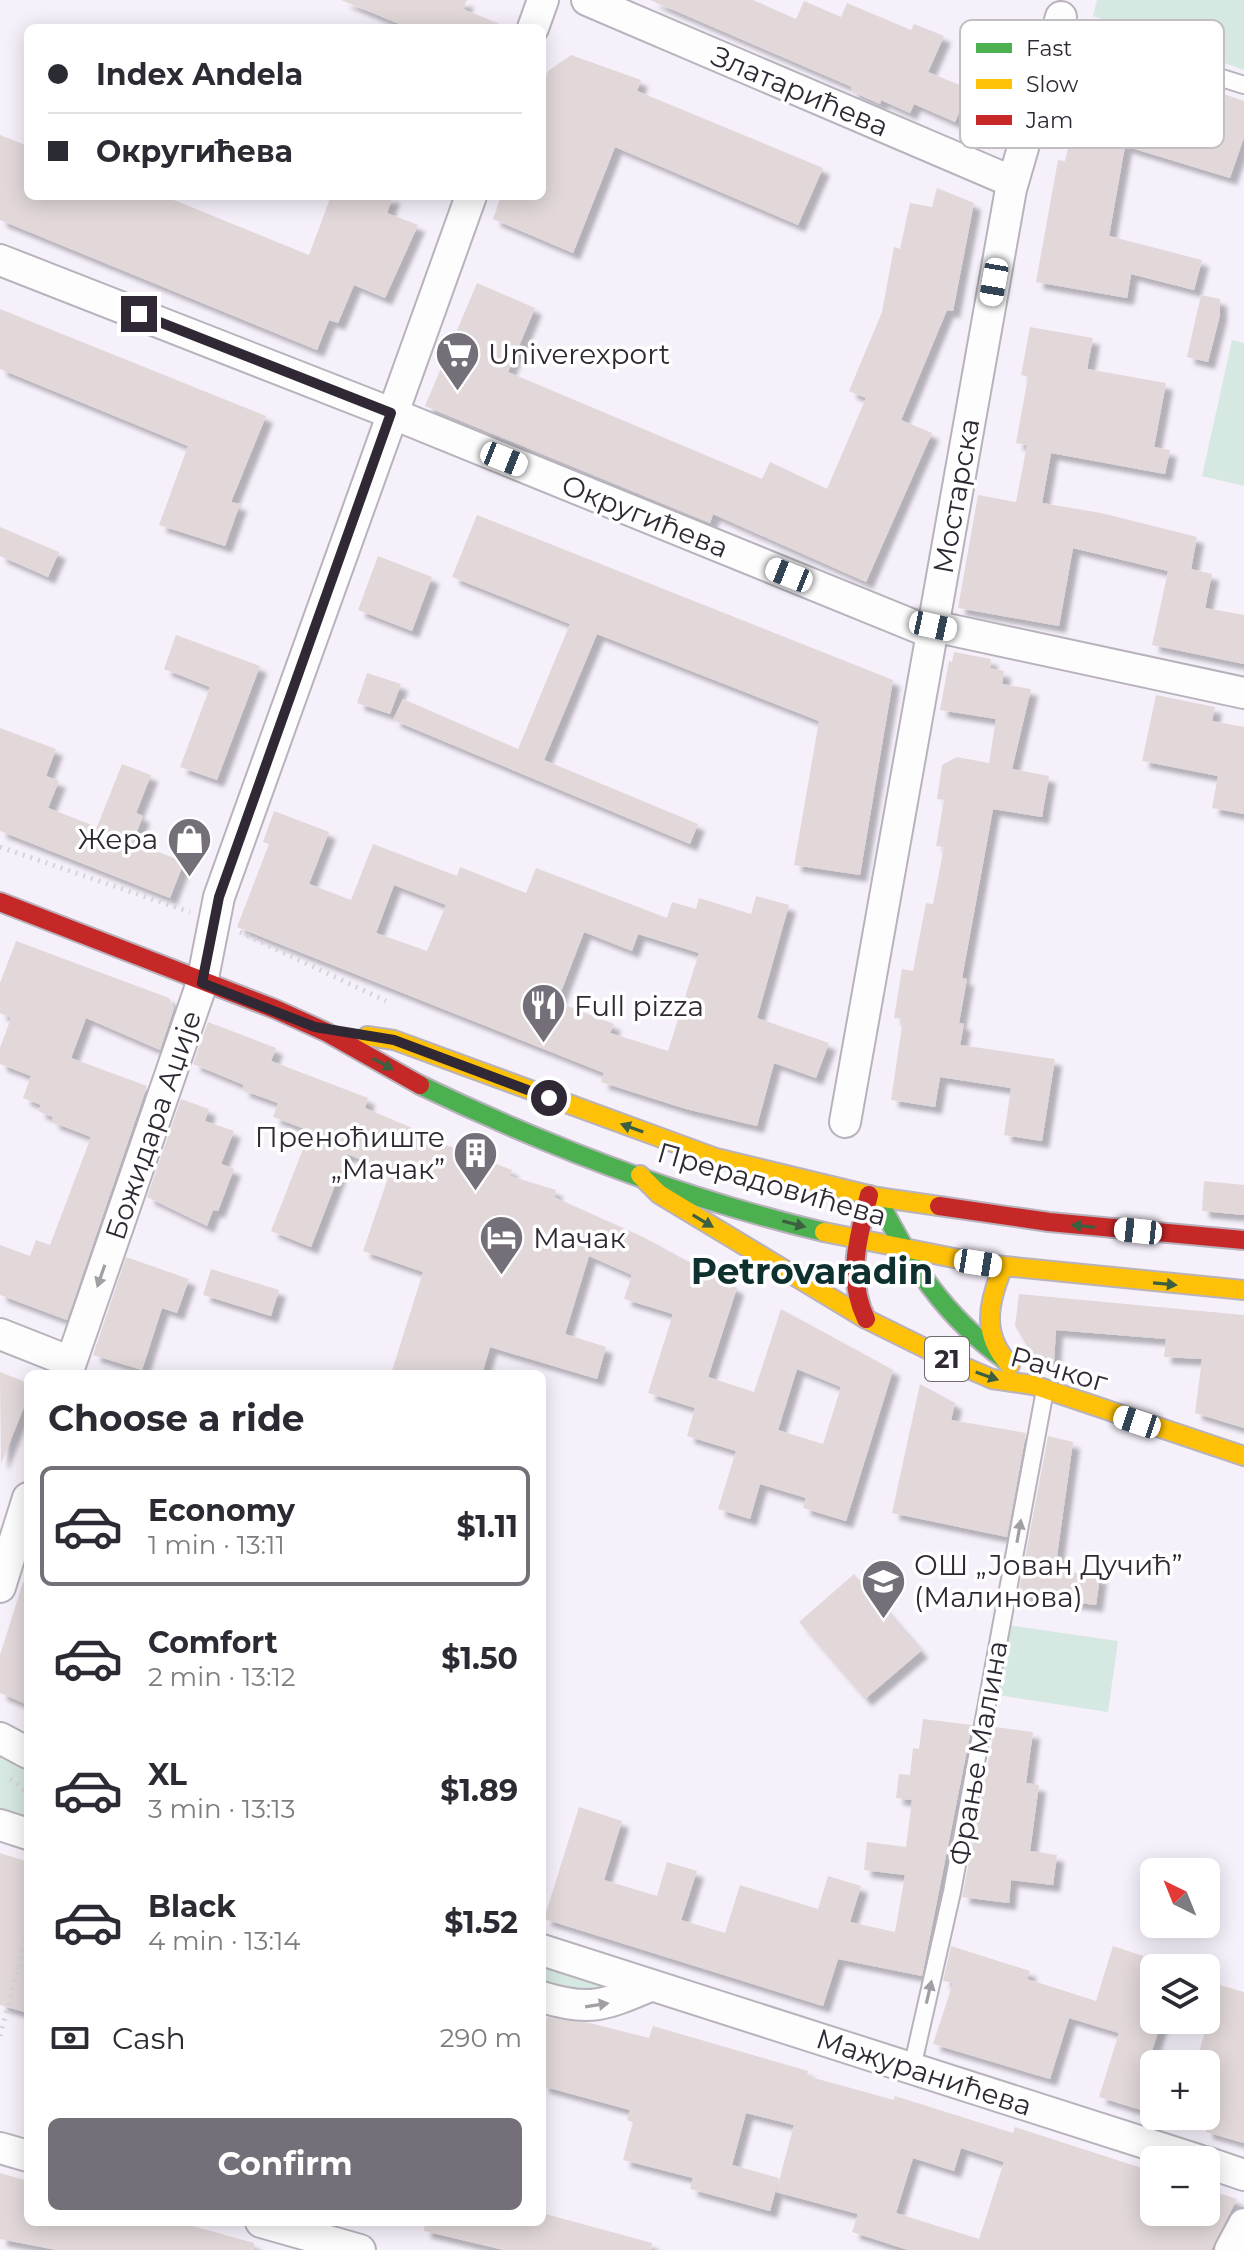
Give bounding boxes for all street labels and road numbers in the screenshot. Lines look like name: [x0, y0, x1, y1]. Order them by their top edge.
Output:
street label: Златарићева: [706, 38, 894, 144]
street label: Мостарска: [926, 416, 986, 576]
street label: Округићева: [557, 467, 733, 565]
street label: Божидара Аџије: [98, 1006, 208, 1244]
street label: Прерадовићева: [654, 1135, 890, 1233]
road number: 21: [925, 1337, 969, 1381]
street label: Рачког: [1007, 1339, 1112, 1399]
street label: Фрање Малина: [941, 1638, 1015, 1868]
street label: Мажуранићева: [812, 2021, 1036, 2123]

